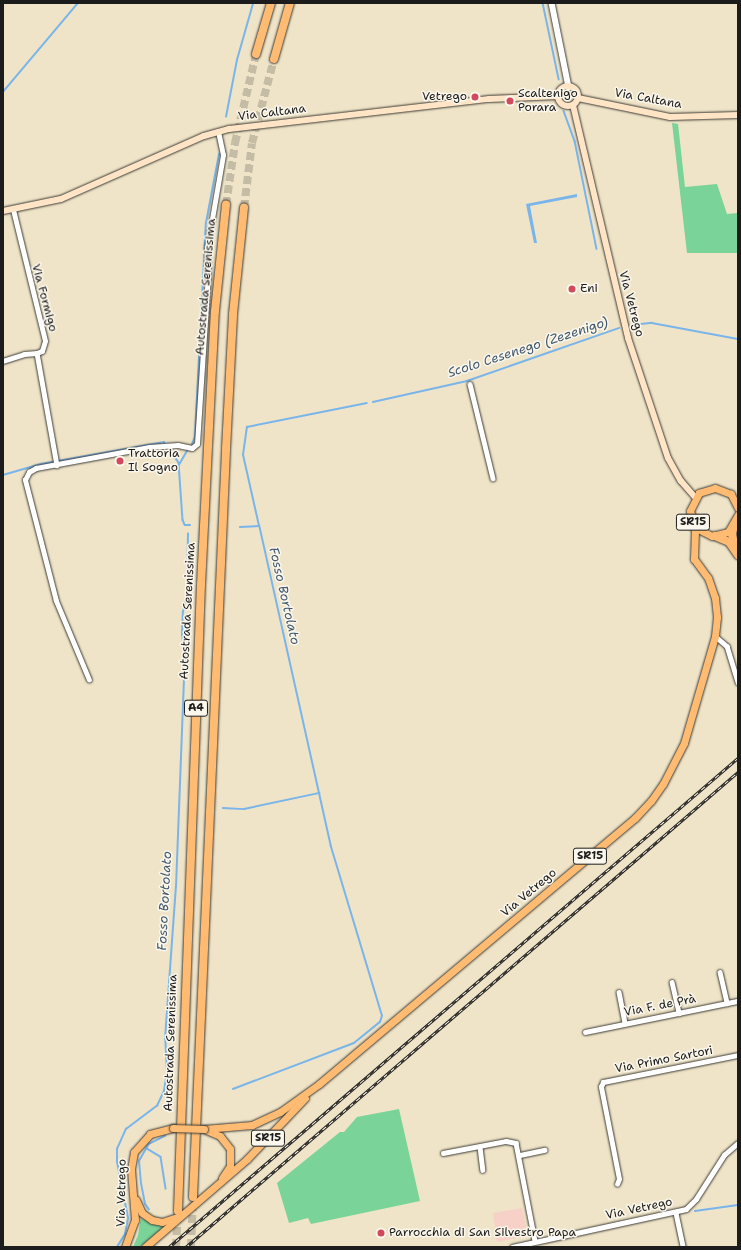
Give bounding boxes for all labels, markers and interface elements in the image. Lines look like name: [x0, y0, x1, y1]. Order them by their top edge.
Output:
street label: Via Caltana: [613, 86, 683, 112]
place label: Scaltenigo Porara: [518, 87, 578, 115]
place label: Vetrego: [422, 90, 467, 104]
marker: Vetrego: [470, 92, 480, 102]
marker: Scaltenigo Porara: [505, 96, 515, 106]
street label: Via Caltana: [237, 102, 307, 124]
street label: Autostrada Serenissima: [193, 218, 219, 356]
street label: Via Formigo: [28, 263, 60, 333]
street label: Via Vetrego: [615, 269, 647, 339]
place label: Eni: [580, 282, 598, 296]
marker: Eni: [567, 284, 577, 294]
water label: Scolo Cesenego (Zezenigo): [446, 315, 610, 381]
place label: Trattoria Il Sogno: [128, 447, 179, 475]
marker: Trattoria Il Sogno: [115, 456, 125, 466]
road number: SR15: [675, 513, 711, 531]
street label: Autostrada Serenissima: [177, 542, 199, 680]
water label: Fosso Bortolato: [265, 546, 303, 646]
road number: A4: [183, 699, 209, 717]
road number: SR15: [572, 847, 608, 865]
water label: Fosso Bortolato: [155, 851, 175, 951]
street label: Via Vetrego: [498, 866, 560, 920]
street label: Autostrada Serenissima: [161, 974, 181, 1112]
street label: Via F. de Prà: [623, 992, 697, 1020]
street label: Via Primo Sartori: [614, 1043, 714, 1077]
road number: SR15: [250, 1129, 286, 1147]
street label: Via Vetrego: [114, 1159, 130, 1227]
street label: Via Vetrego: [604, 1195, 674, 1223]
place label: Parrocchia di San Silvestro Papa: [389, 1226, 576, 1240]
marker: Parrocchia di San Silvestro Papa: [376, 1228, 386, 1238]

